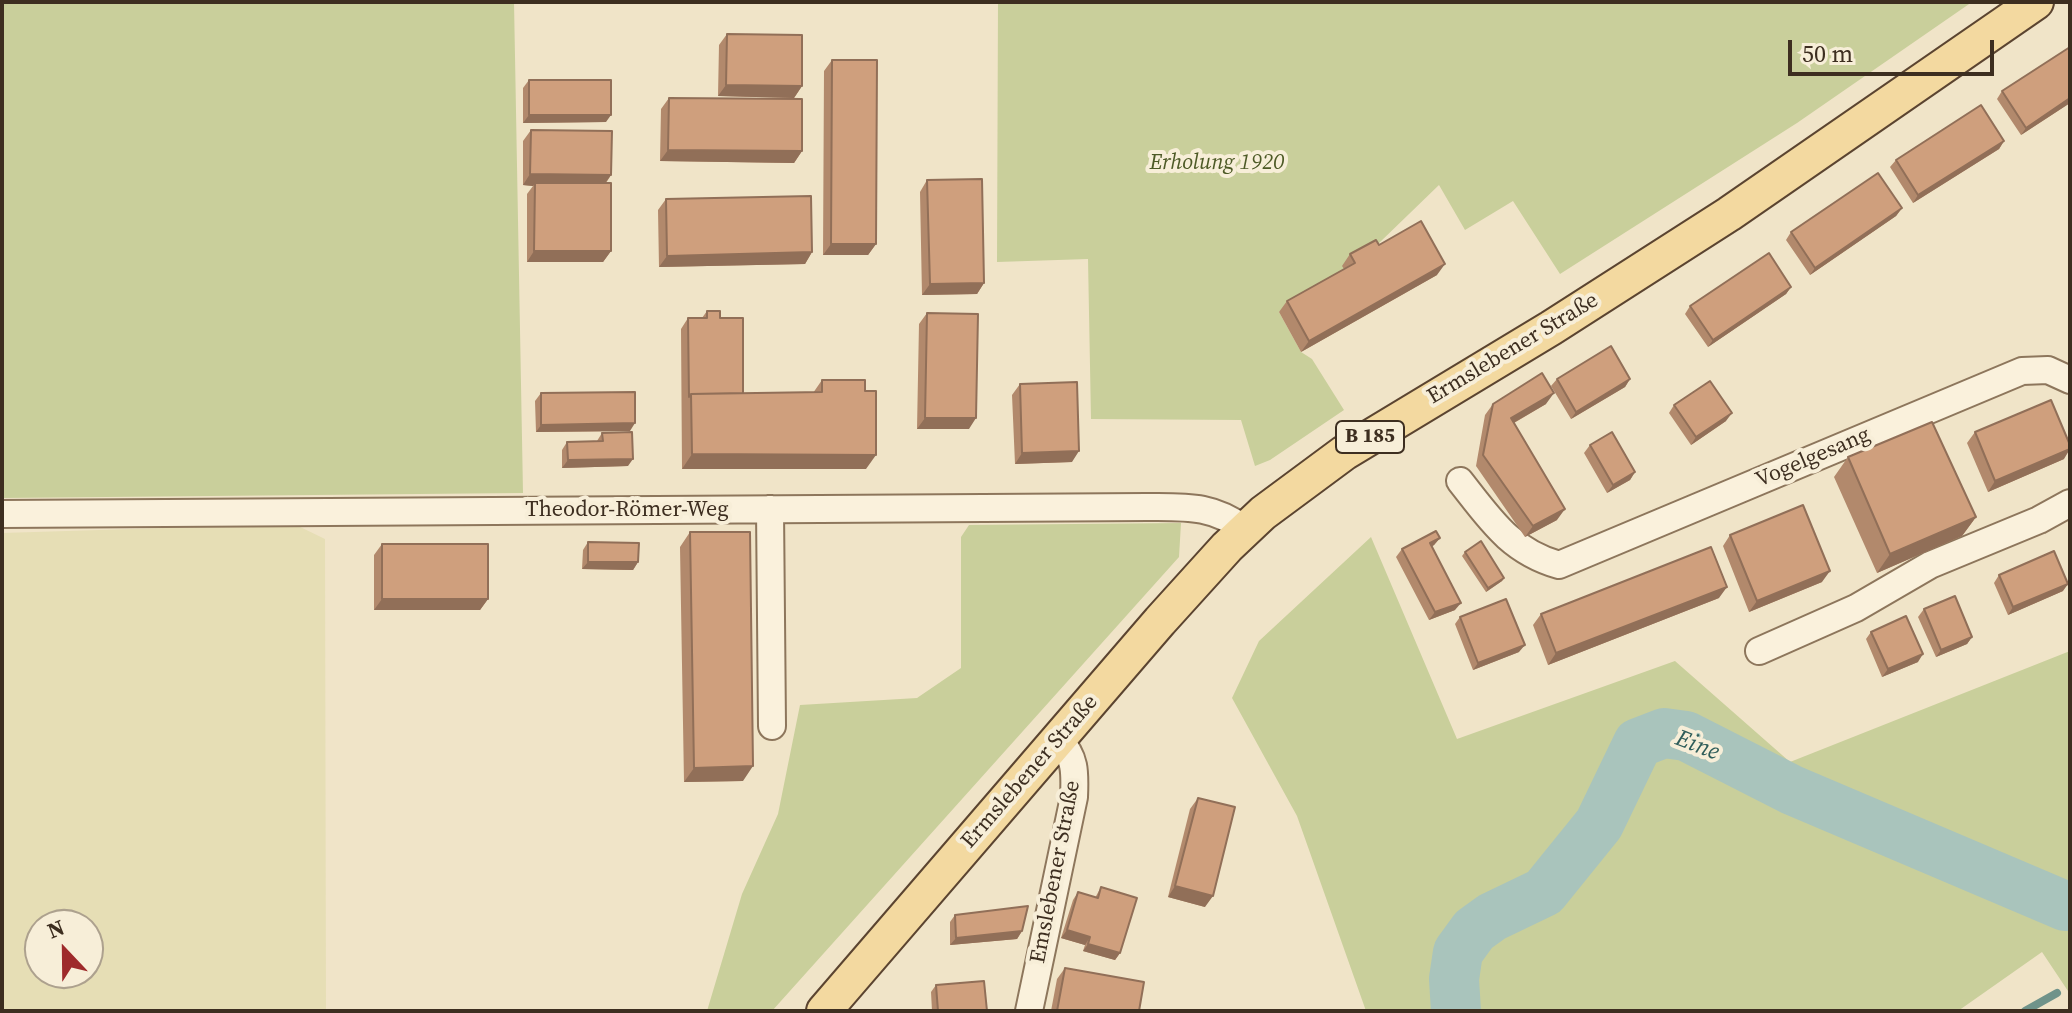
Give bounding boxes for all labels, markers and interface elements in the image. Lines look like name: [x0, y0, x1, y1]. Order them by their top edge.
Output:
scale bar: [1792, 24, 1998, 74]
text: 50 m: [1802, 37, 1853, 70]
park label: Erholung 1920: [1149, 150, 1285, 176]
street label: Ermslebener Straße: [1423, 288, 1603, 410]
road number: B 185: [1336, 421, 1404, 453]
street label: Vogelgesang: [1752, 422, 1874, 494]
street label: Theodor-Römer-Weg: [525, 497, 729, 523]
street label: Ermslebener Straße: [956, 690, 1104, 854]
water label: Eine: [1671, 725, 1723, 767]
street label: Emslebener Straße: [1025, 778, 1087, 966]
north arrow: [24, 909, 104, 989]
text: N: [43, 912, 69, 946]

